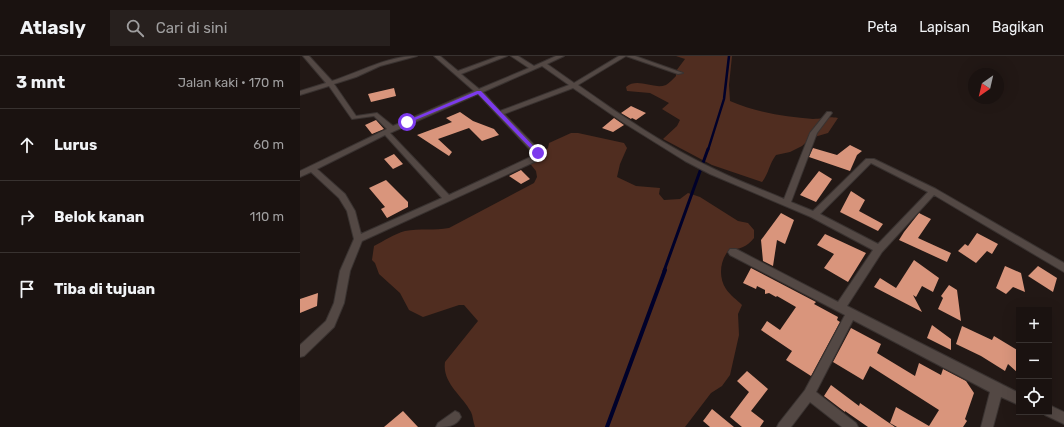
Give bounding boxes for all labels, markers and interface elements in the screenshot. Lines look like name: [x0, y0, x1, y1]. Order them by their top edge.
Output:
search box: [110, 10, 390, 46]
text: Atlasly: [20, 16, 86, 39]
icon: search: [124, 17, 146, 39]
text: Cari di sini: [156, 19, 227, 37]
text: Peta: [867, 19, 897, 36]
text: Lapisan: [919, 19, 970, 36]
text: Bagikan: [992, 19, 1044, 36]
north arrow: [968, 68, 1004, 104]
text: 3 mnt: [16, 72, 65, 92]
text: Jalan kaki · 170 m: [178, 75, 284, 90]
route start: [398, 113, 416, 131]
icon: ahead: [16, 134, 38, 156]
text: Lurus: [54, 136, 97, 154]
text: 60 m: [253, 137, 284, 152]
route end: [529, 144, 547, 162]
icon: right: [16, 206, 38, 228]
text: Belok kanan: [54, 208, 144, 226]
text: 110 m: [250, 209, 284, 224]
icon: arrive: [16, 278, 38, 300]
text: Tiba di tujuan: [54, 280, 155, 298]
map controls: [1016, 307, 1052, 415]
button: +: [1016, 307, 1052, 343]
button: −: [1016, 343, 1052, 379]
button: locate: [1016, 379, 1052, 415]

